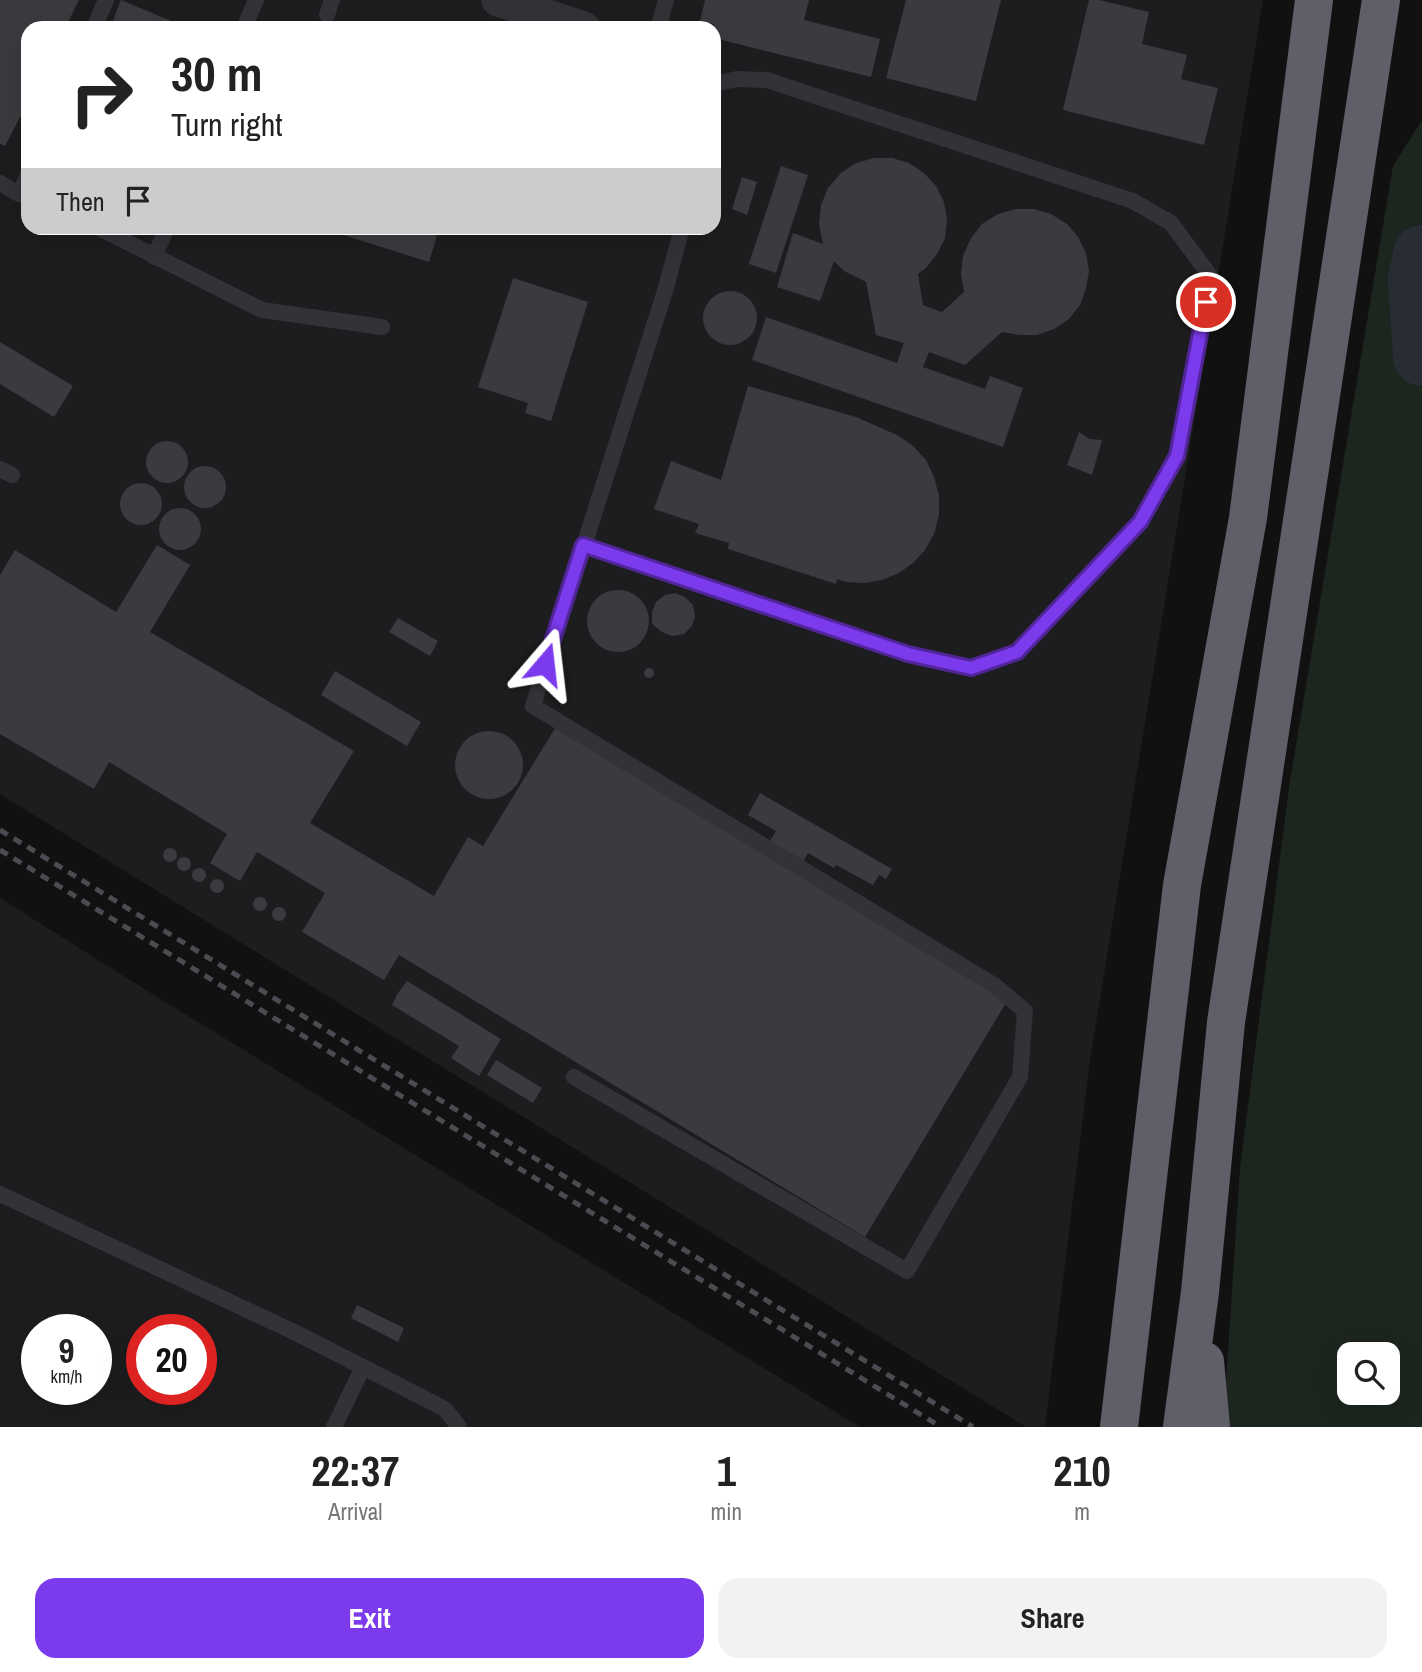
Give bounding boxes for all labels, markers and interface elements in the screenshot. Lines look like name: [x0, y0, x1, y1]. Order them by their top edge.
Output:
text: 30 m: [171, 40, 263, 106]
icon: right: [56, 49, 147, 140]
text: Turn right: [171, 103, 283, 146]
icon: arrive: [119, 182, 157, 220]
text: Then: [56, 184, 105, 219]
pin: [1176, 272, 1236, 332]
icon: arrive: [1187, 283, 1225, 321]
position arrow: [508, 627, 582, 701]
speed limit sign: 20: [126, 1314, 217, 1405]
text: 9: [59, 1327, 74, 1374]
map controls: [1337, 1342, 1400, 1405]
button: search: [1337, 1342, 1400, 1405]
text: km/h: [51, 1364, 83, 1389]
text: 22:37: [311, 1443, 399, 1499]
text: 1: [717, 1443, 736, 1499]
text: 210: [1053, 1443, 1111, 1499]
text: Arrival: [328, 1496, 383, 1527]
text: min: [711, 1496, 742, 1527]
text: m: [1074, 1496, 1090, 1527]
button: Exit: [35, 1578, 704, 1658]
button: Share: [718, 1578, 1387, 1658]

